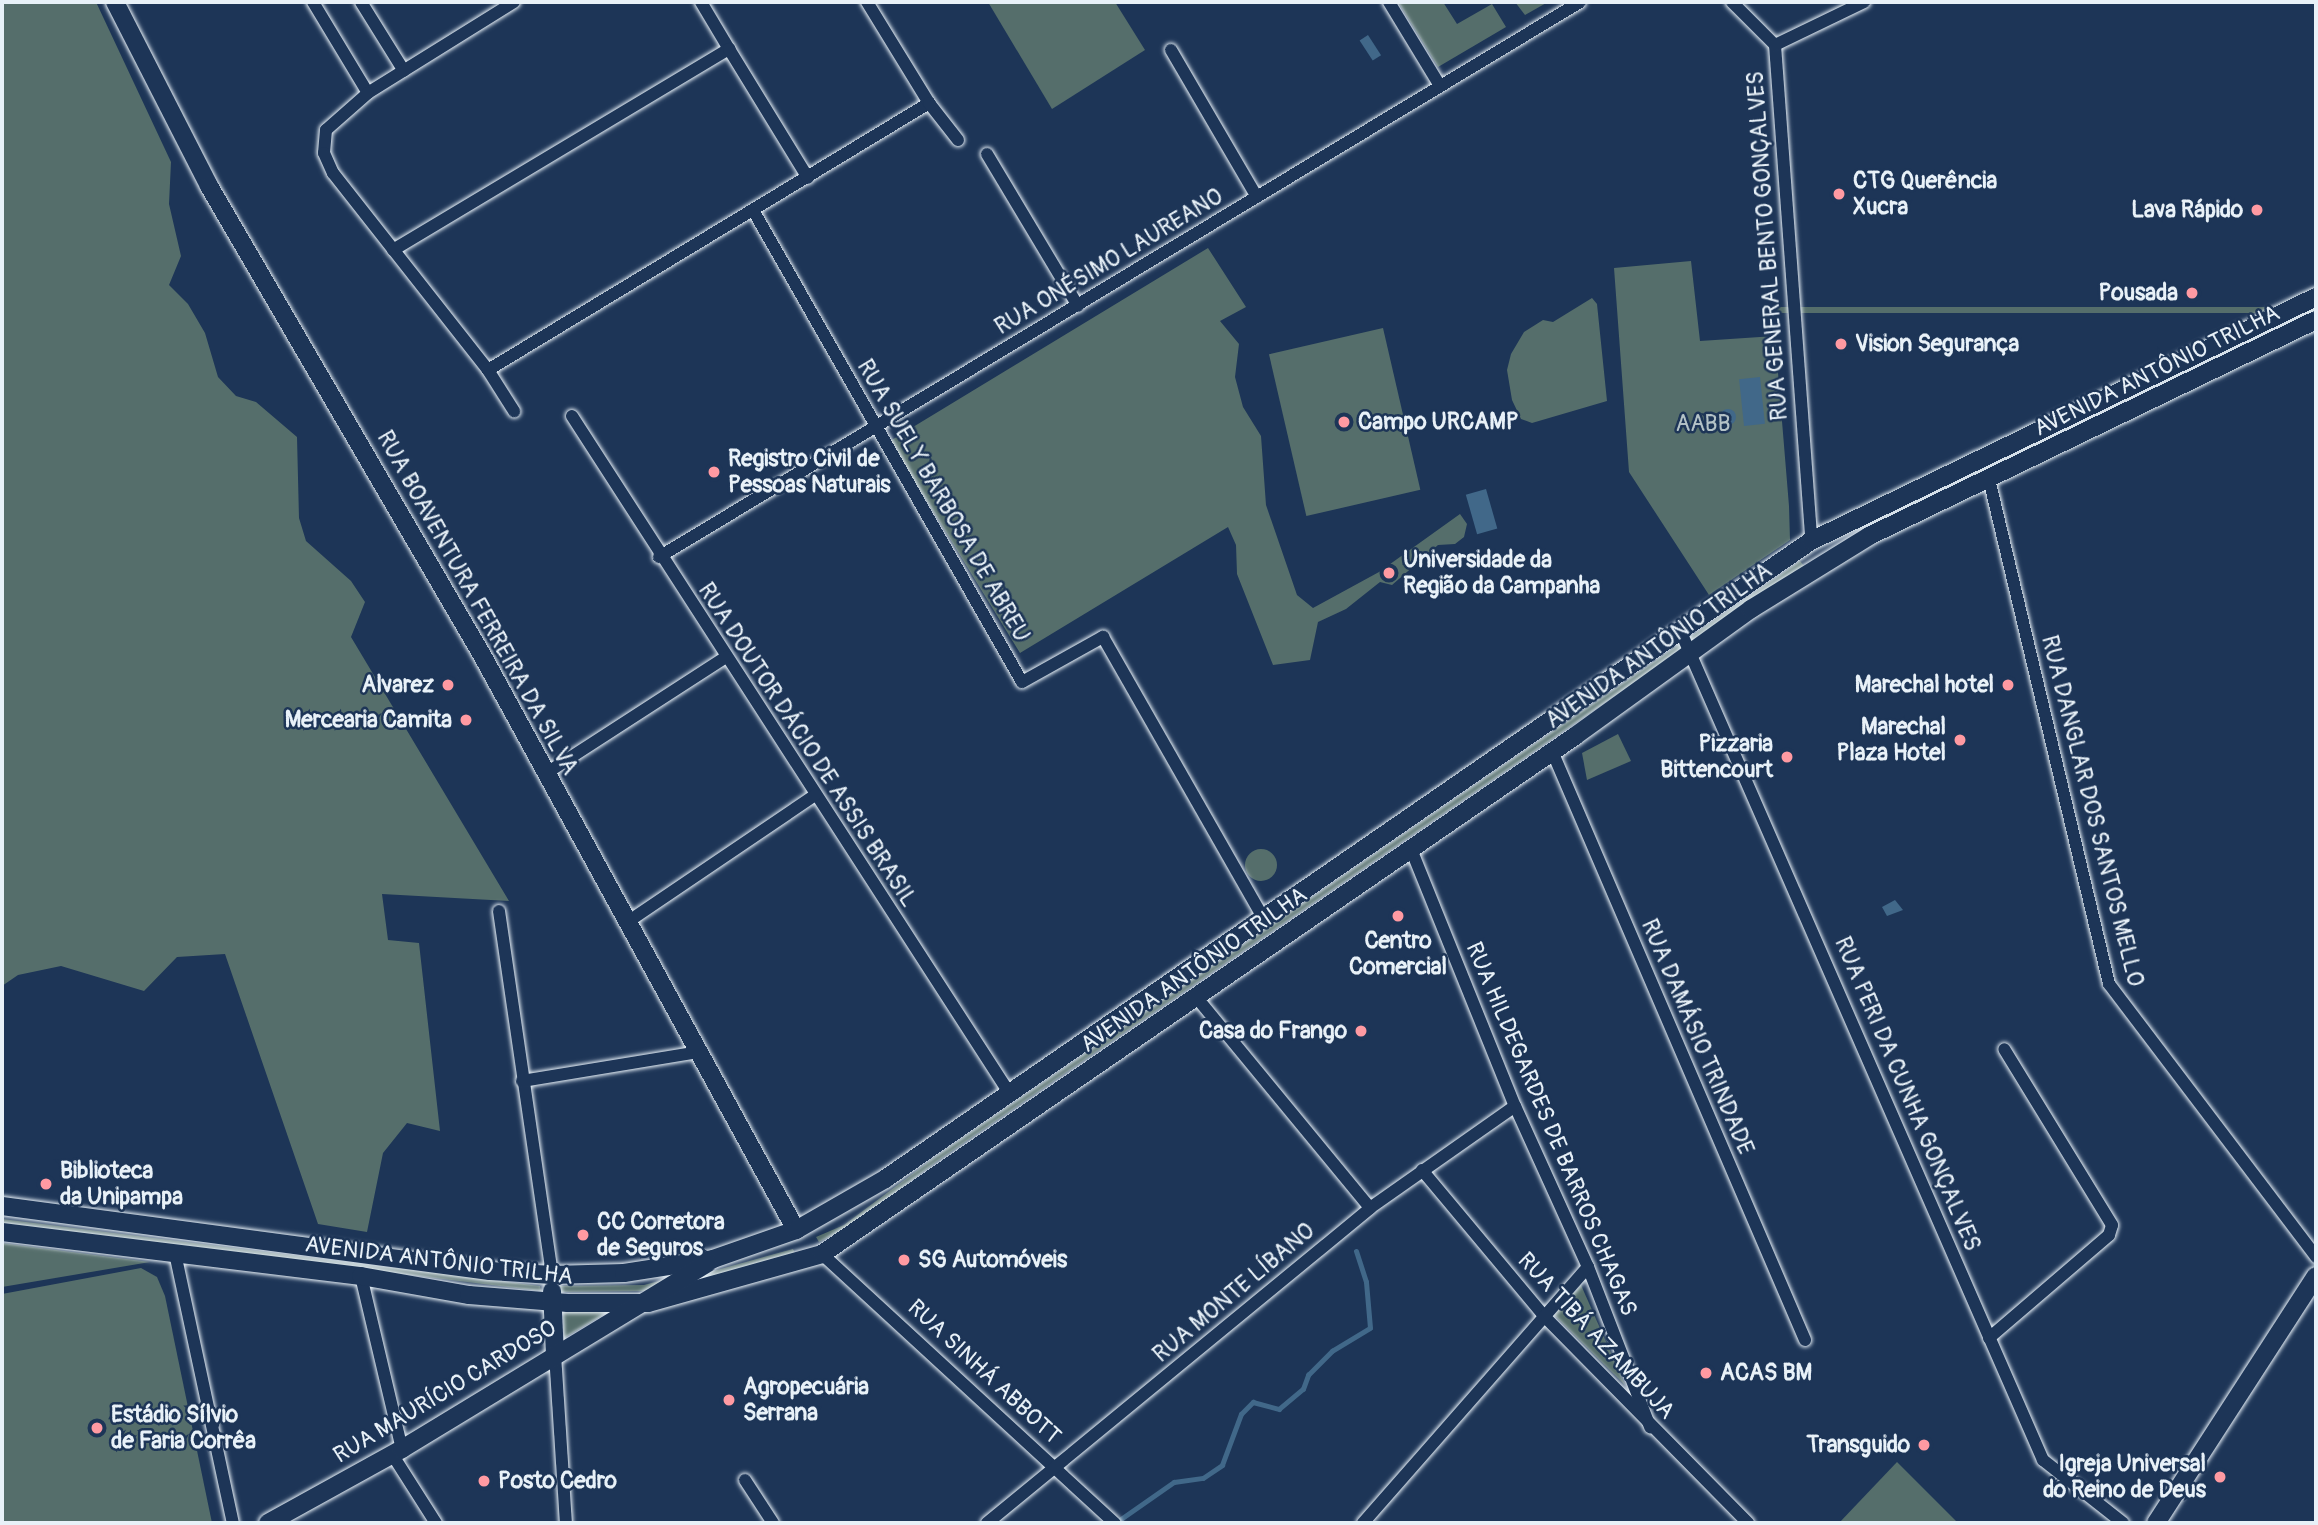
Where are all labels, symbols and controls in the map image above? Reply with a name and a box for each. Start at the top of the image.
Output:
street label: RUA GENERAL BENTO GONÇALVES [1742,70,1794,422]
place label: CTG Querência Xucra [1853,167,1997,221]
street label: RUA ONÉSIMO LAUREANO [990,183,1228,341]
marker: CTG Querência Xucra [1831,186,1847,202]
place label: Lava Rápido [2131,196,2243,224]
marker: Lava Rápido [2249,202,2265,218]
place label: Pousada [2098,279,2178,307]
marker: Pousada [2184,285,2200,301]
street label: AVENIDA ANTÔNIO TRILHA [2030,299,2284,443]
place label: Vision Segurança [1855,330,2019,358]
marker: Vision Segurança [1833,336,1849,352]
street label: RUA SUELY BARBOSA DE ABREU [851,355,1035,647]
place label: Campo URCAMP [1358,408,1518,436]
park label: AABB [1675,410,1731,438]
marker: Campo URCAMP [1336,414,1352,430]
street label: RUA BOAVENTURA FERREIRA DA SILVA [371,426,583,780]
place label: Registro Civil de Pessoas Naturais [728,445,891,499]
marker: Registro Civil de Pessoas Naturais [706,464,722,480]
place label: Universidade da Região da Campanha [1403,546,1600,600]
street label: AVENIDA ANTÔNIO TRILHA [1541,557,1777,735]
marker: Universidade da Região da Campanha [1381,565,1397,581]
street label: RUA DOUTOR DÁCIO DE ASSIS BRASIL [692,578,922,912]
street label: RUA DANGLAR DOS SANTOS MELLO [2035,633,2149,989]
place label: Alvarez [361,671,434,699]
place label: Marechal hotel [1855,671,1994,699]
marker: Alvarez [440,677,456,693]
marker: Marechal hotel [2000,677,2016,693]
place label: Mercearia Camita [285,706,452,734]
marker: Mercearia Camita [458,712,474,728]
place label: Marechal Plaza Hotel [1836,713,1946,767]
place label: Pizzaria Bittencourt [1660,730,1773,784]
marker: Marechal Plaza Hotel [1952,732,1968,748]
marker: Pizzaria Bittencourt [1779,749,1795,765]
street label: AVENIDA ANTÔNIO TRILHA [1076,881,1312,1059]
marker: Centro Comercial [1390,908,1406,924]
street label: RUA DAMÁSIO TRINDADE [1635,915,1759,1159]
place label: Centro Comercial [1349,927,1447,981]
street label: RUA PERI DA CUNHA GONÇALVES [1828,933,1986,1255]
street label: RUA HILDEGARDES DE BARROS CHAGAS [1459,938,1643,1320]
place label: Casa do Frango [1199,1017,1347,1045]
marker: Casa do Frango [1353,1023,1369,1039]
place label: Biblioteca da Unipampa [60,1157,183,1211]
marker: Biblioteca da Unipampa [38,1176,54,1192]
place label: CC Corretora de Seguros [597,1208,725,1262]
street label: RUA MONTE LÍBANO [1148,1217,1320,1369]
marker: CC Corretora de Seguros [575,1227,591,1243]
street label: AVENIDA ANTÔNIO TRILHA [303,1231,575,1291]
place label: SG Automóveis [918,1246,1067,1274]
street label: RUA TIBÁ AZAMBUJA [1512,1247,1680,1425]
marker: SG Automóveis [896,1252,912,1268]
street label: RUA SINHÁ ABBOTT [902,1294,1066,1450]
street label: RUA MAURÍCIO CARDOSO [329,1315,561,1469]
place label: ACAS BM [1720,1359,1812,1387]
marker: ACAS BM [1698,1365,1714,1381]
place label: Agropecuária Serrana [743,1373,869,1427]
marker: Agropecuária Serrana [721,1392,737,1408]
place label: Estádio Sílvio de Faria Corrêa [111,1401,256,1455]
marker: Estádio Sílvio de Faria Corrêa [89,1420,105,1436]
place label: Transguido [1806,1431,1910,1459]
marker: Transguido [1916,1437,1932,1453]
place label: Igreja Universal do Reino de Deus [2043,1450,2206,1504]
place label: Posto Cedro [498,1467,617,1495]
marker: Igreja Universal do Reino de Deus [2212,1469,2228,1485]
marker: Posto Cedro [476,1473,492,1489]

